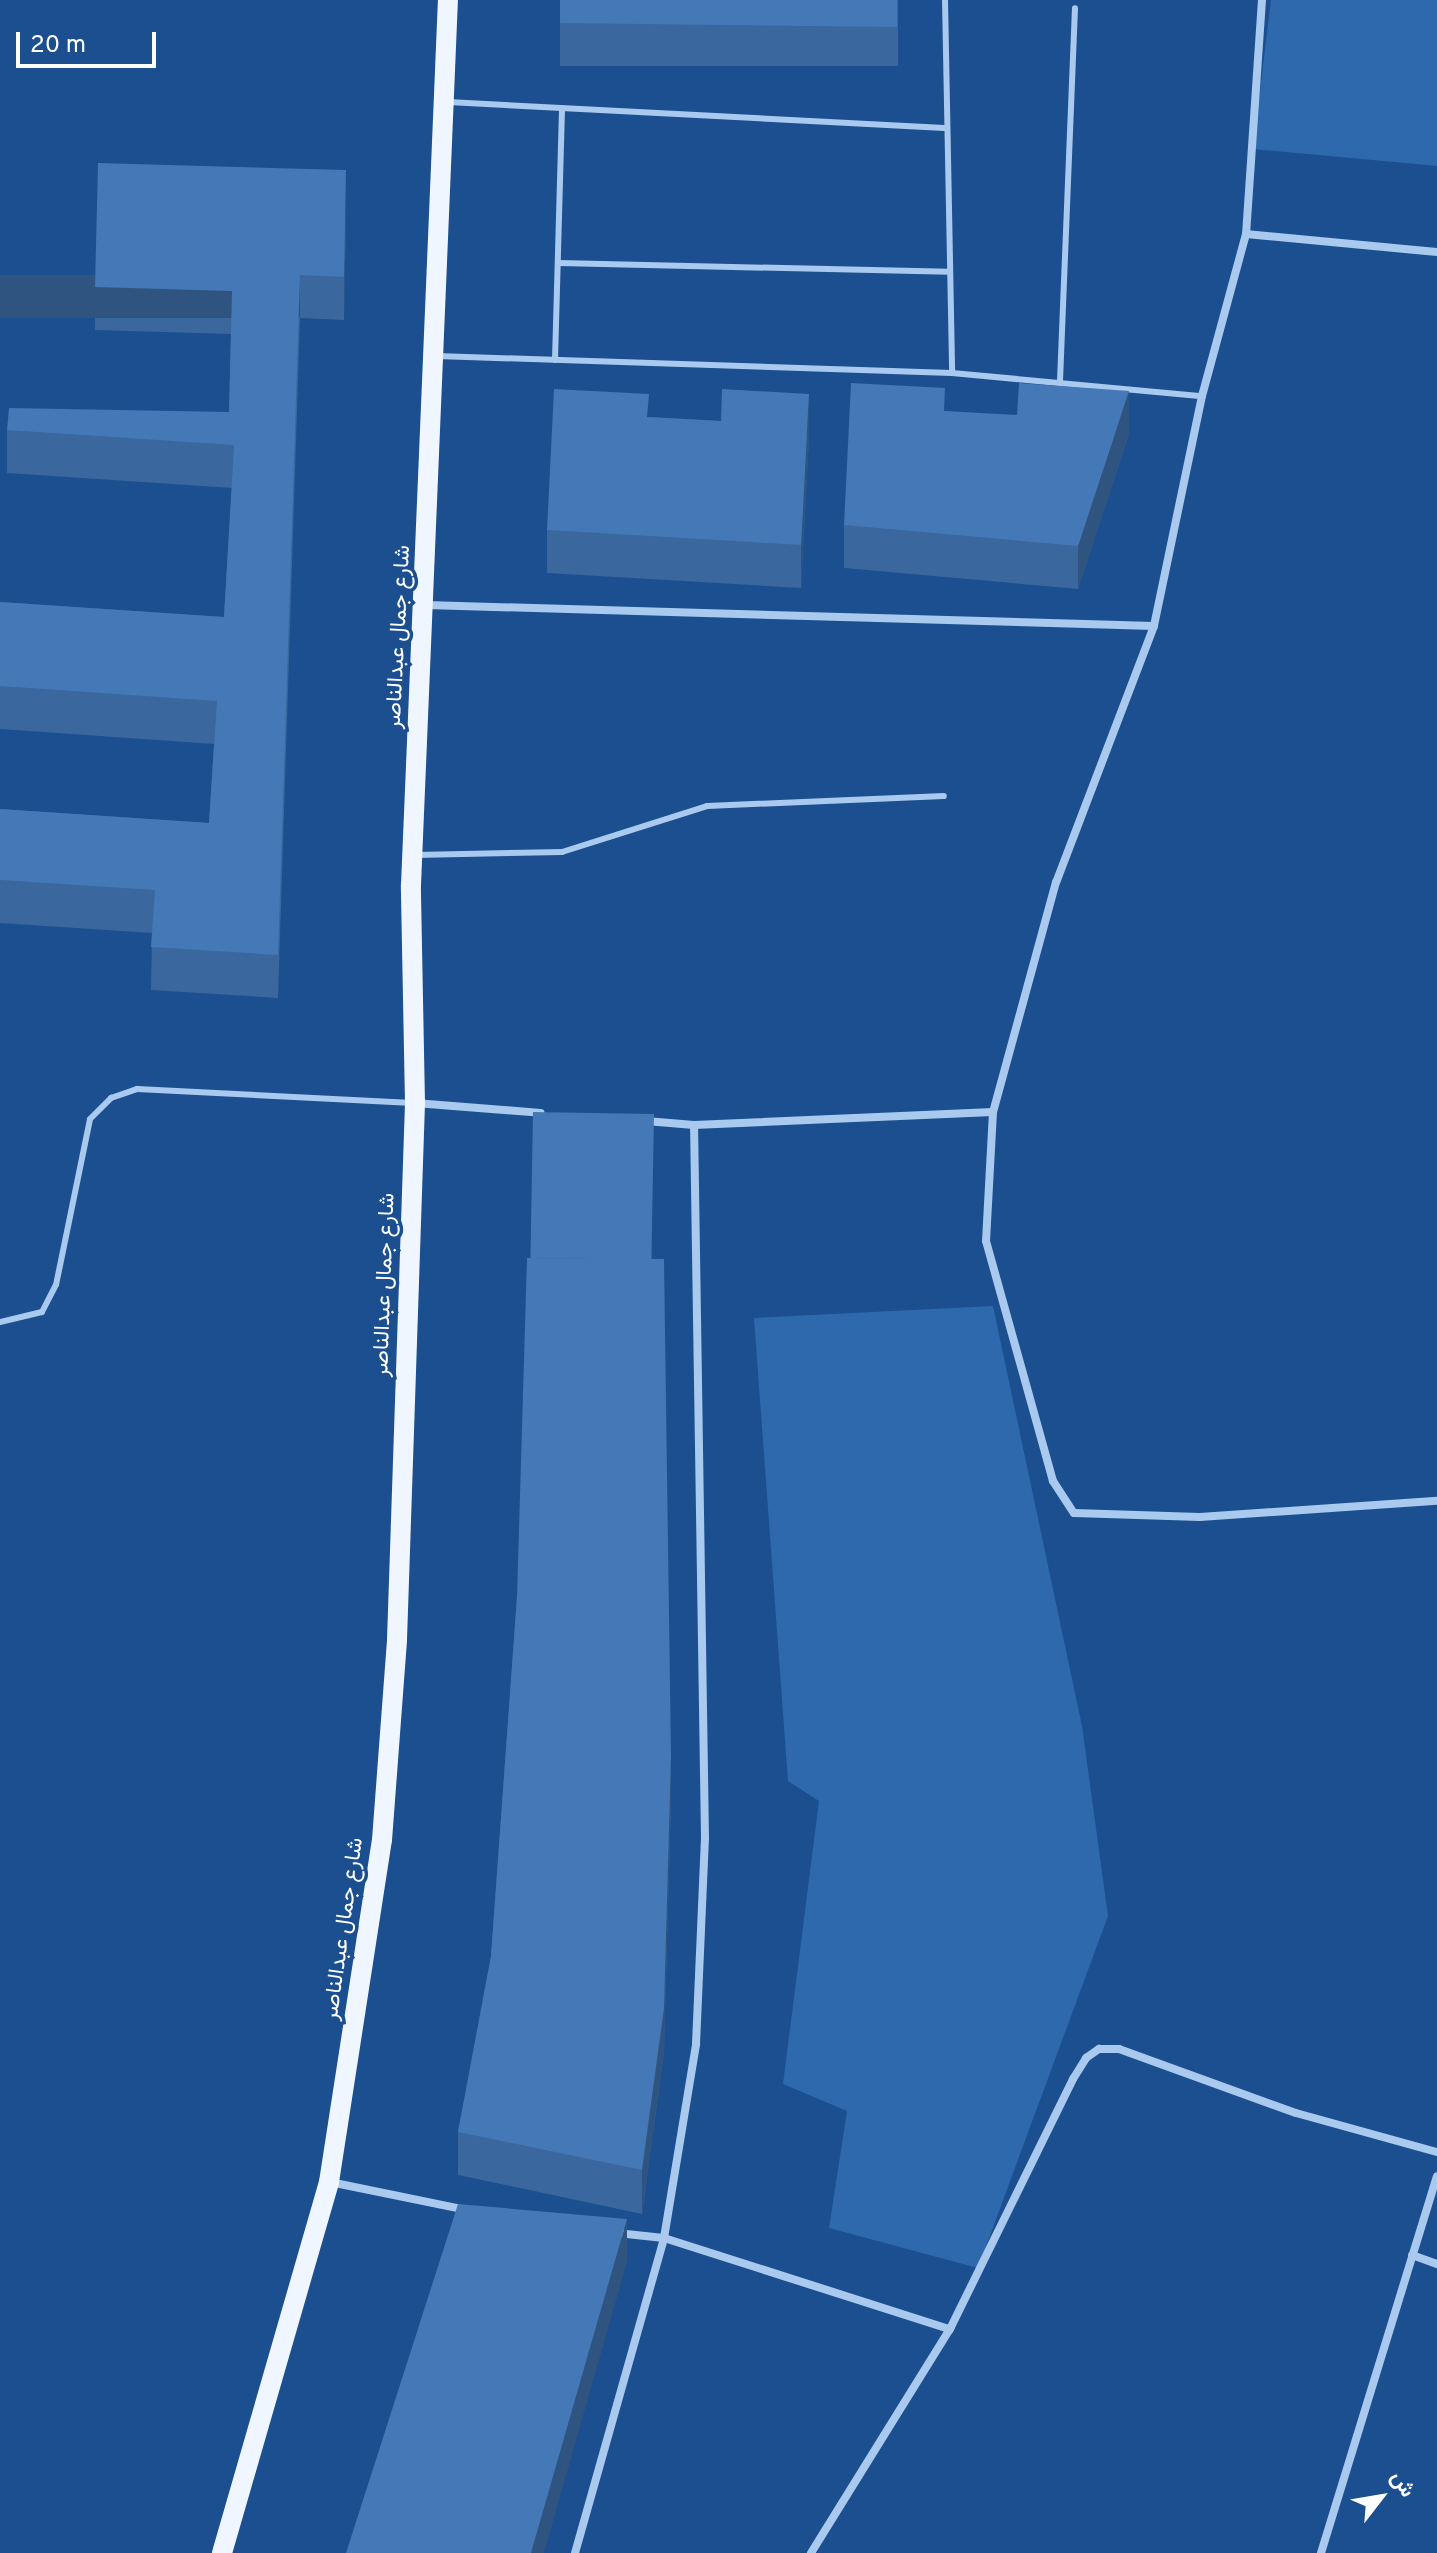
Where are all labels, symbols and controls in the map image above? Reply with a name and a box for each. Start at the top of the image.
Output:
scale bar [20,16,160,66]
text: 20 m [30,31,86,61]
street label: شارع جمال عبدالناصر [381,544,417,730]
street label: شارع جمال عبدالناصر [369,1193,401,1377]
street label: شارع جمال عبدالناصر [318,1836,370,2022]
north arrow [1341,2457,1421,2537]
text: ش [1384,2466,1420,2503]

